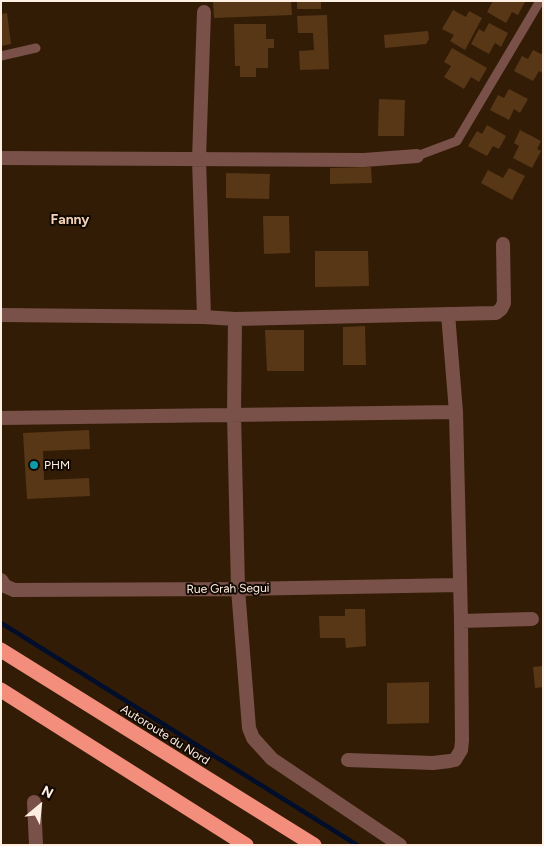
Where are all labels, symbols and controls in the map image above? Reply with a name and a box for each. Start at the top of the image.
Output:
district label: Fanny [51,212,89,228]
place label: PHM [44,458,70,472]
marker: PHM [28,459,40,471]
street label: Rue Grah Segui [186,581,270,597]
street label: Autoroute du Nord [118,702,212,768]
north arrow [15,781,65,831]
text: N [38,782,56,802]

